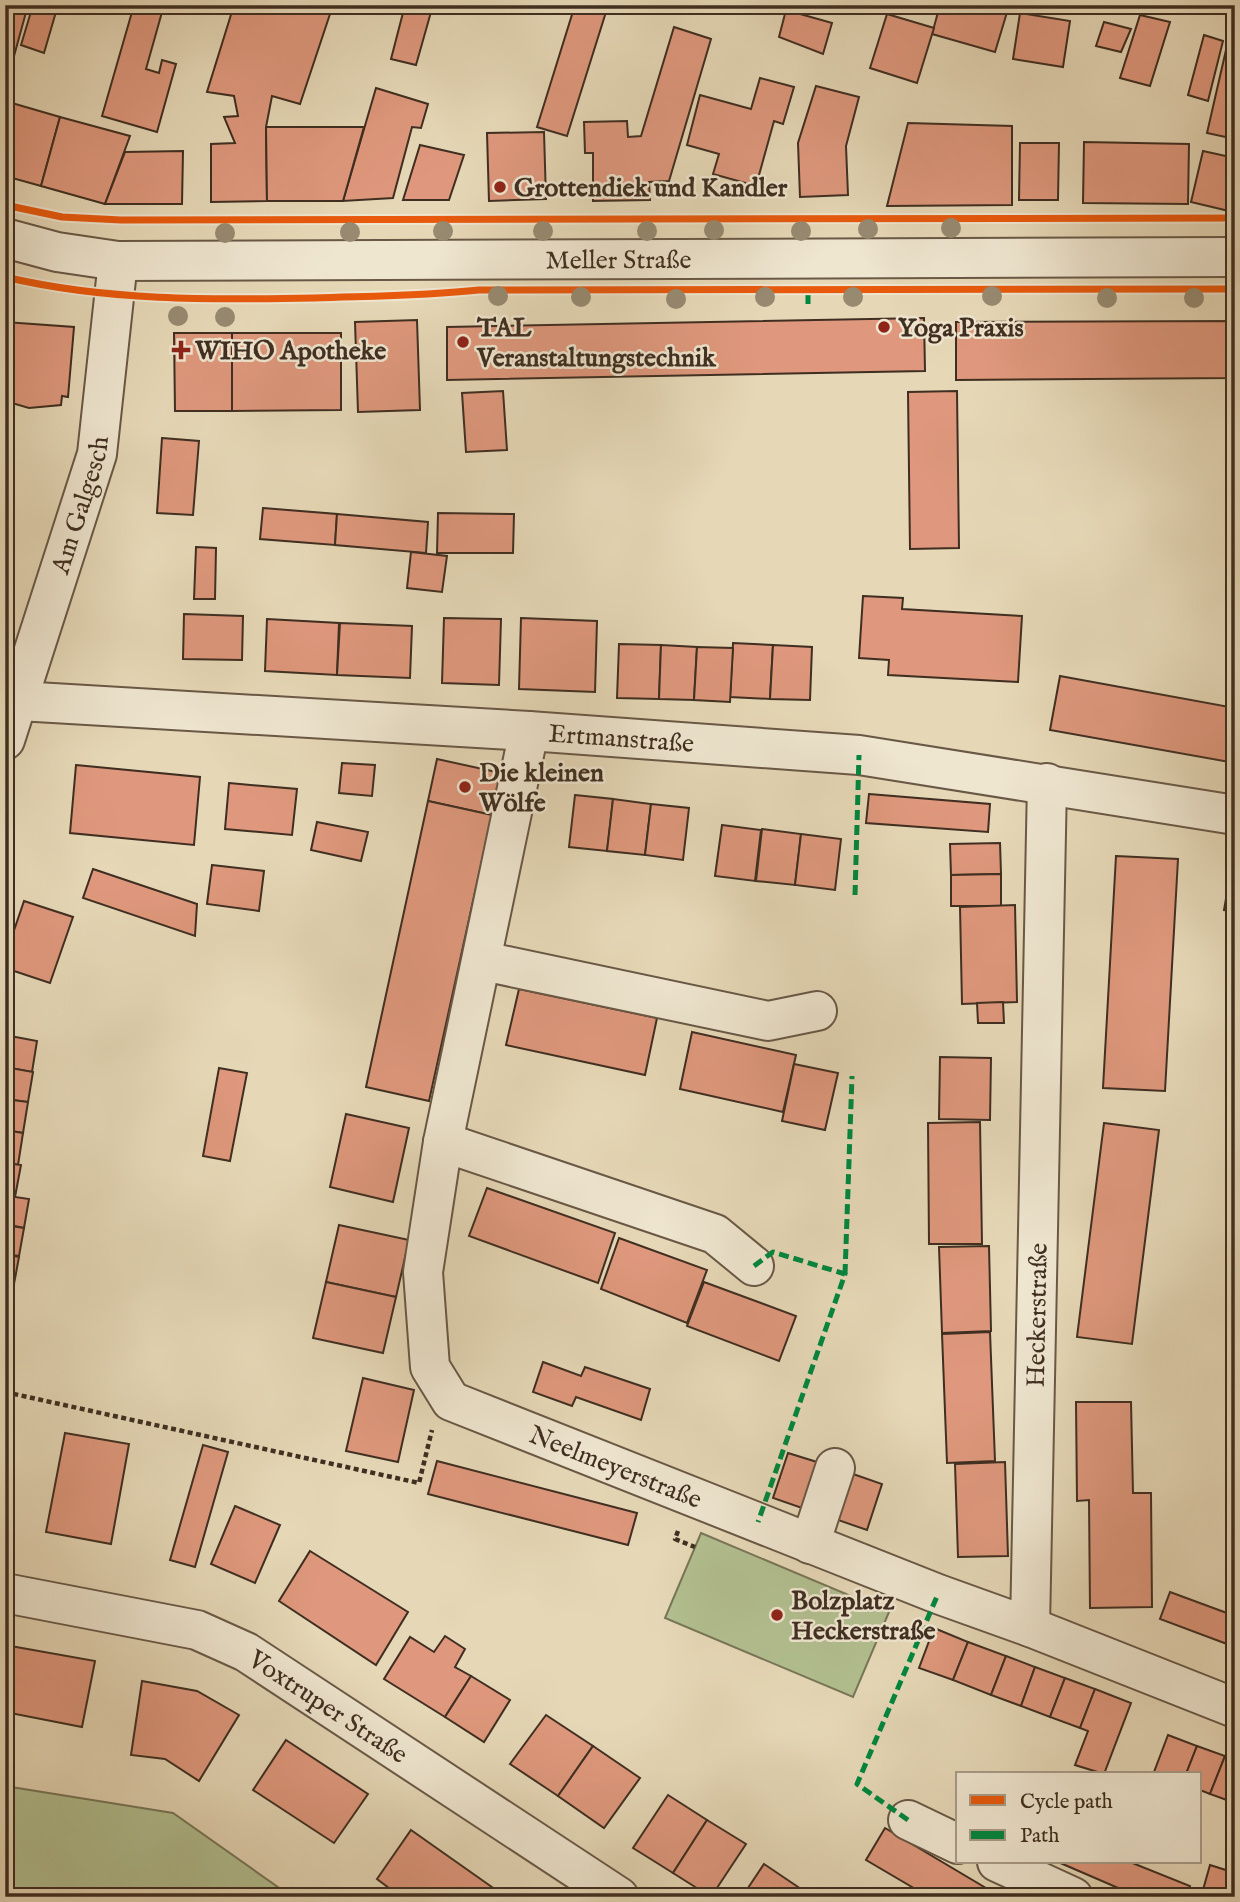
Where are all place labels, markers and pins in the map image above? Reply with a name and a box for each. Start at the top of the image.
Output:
place label: Grottendiek und Kandler [514,172,788,205]
marker: Grottendiek und Kandler [492,179,508,195]
place label: TAL Veranstaltungstechnik [476,312,717,375]
place label: Yoga Praxis [898,312,1024,345]
marker: Yoga Praxis [876,319,892,335]
marker: TAL Veranstaltungstechnik [455,334,471,350]
place label: WIHO Apotheke [194,335,386,368]
marker: WIHO Apotheke [173,342,189,358]
place label: Die kleinen Wölfe [478,757,604,820]
marker: Die kleinen Wölfe [457,779,473,795]
place label: Bolzplatz Heckerstraße [791,1585,936,1648]
marker: Bolzplatz Heckerstraße [769,1607,785,1623]

